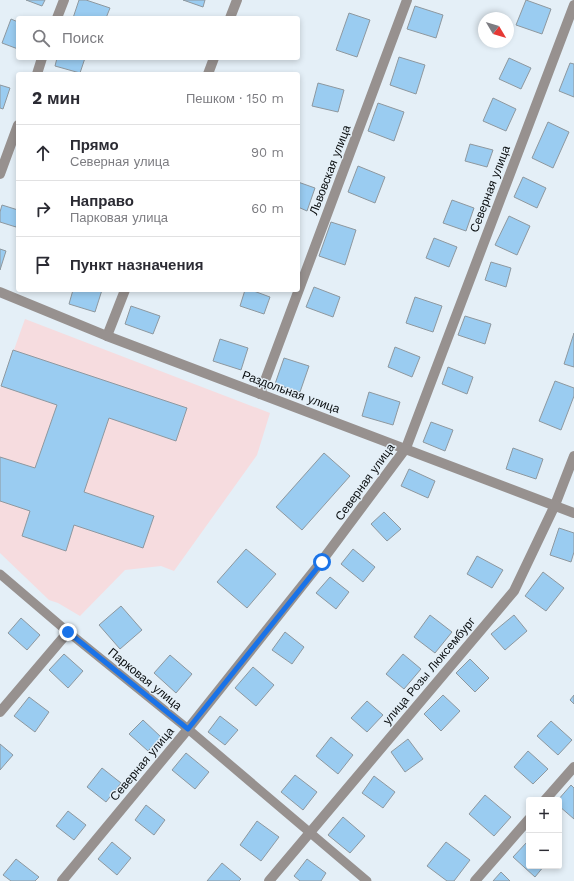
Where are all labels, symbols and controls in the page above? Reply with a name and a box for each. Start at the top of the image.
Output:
north arrow [478,12,514,48]
search box [16,16,300,60]
icon: search [30,27,52,49]
text: Поиск [62,29,104,47]
text: 2 мин [32,88,80,108]
text: Пешком · 150 m [186,91,284,106]
street label: Львовская улица [306,123,354,217]
text: Прямо [70,136,119,154]
icon: ahead [32,142,54,164]
street label: Северная улица [467,143,513,234]
text: 90 m [251,145,284,160]
text: Северная улица [70,154,169,169]
text: Направо [70,192,134,210]
icon: right [32,198,54,220]
text: 60 m [251,201,284,216]
text: Парковая улица [70,210,168,225]
icon: arrive [32,254,54,276]
text: Пункт назначения [70,256,203,274]
street label: Раздольная улица [240,368,342,416]
street label: Северная улица [332,440,398,523]
route start [313,553,331,571]
street label: улица Розы Люксембург [380,614,478,728]
route end [59,623,77,641]
street label: Парковая улица [105,645,185,713]
street label: Северная улица [107,724,177,804]
map controls [526,797,562,869]
button: + [526,797,562,833]
button: − [526,833,562,869]

